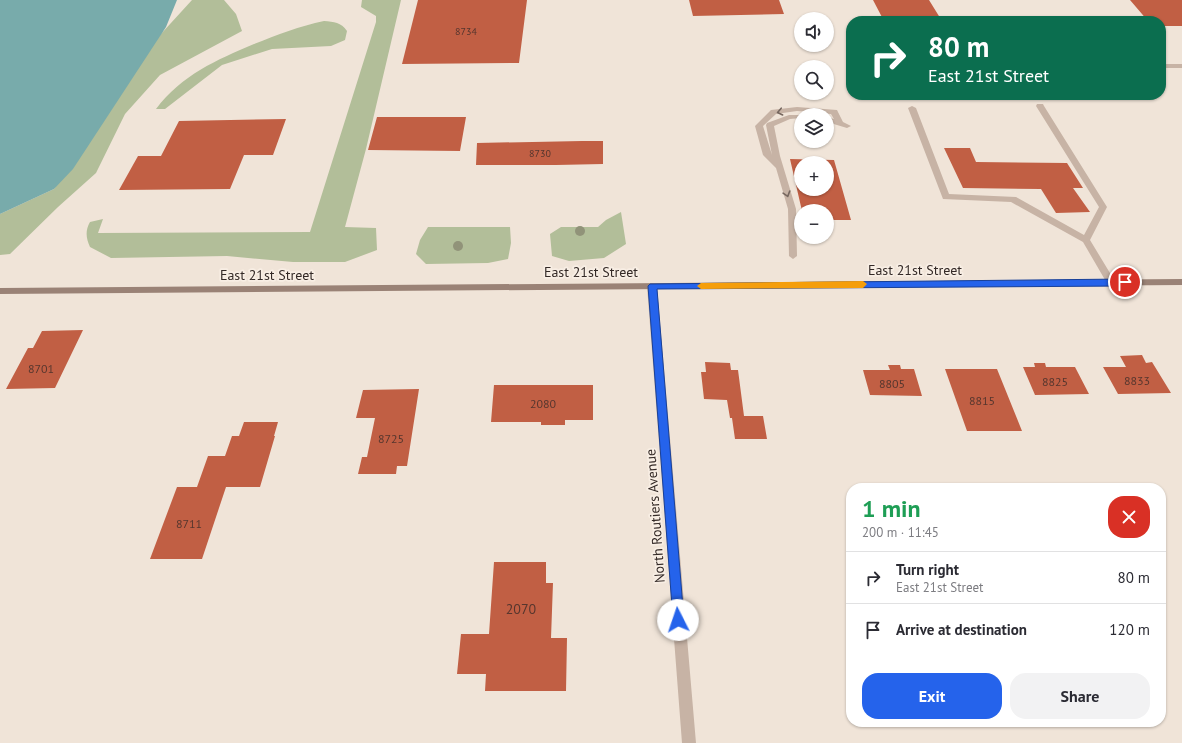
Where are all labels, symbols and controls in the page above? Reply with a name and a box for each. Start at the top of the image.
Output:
map controls [794,12,834,244]
button: sound [794,12,834,52]
house number: 8734 [455,25,477,38]
text: 80 m [928,28,989,65]
icon: right [862,32,914,84]
button: search [794,60,834,100]
text: East 21st Street [928,64,1049,87]
one-way arrow [776,107,783,115]
button: layers [794,108,834,148]
house number: 8730 [529,147,551,160]
button: + [794,156,834,196]
one-way arrow [782,190,791,197]
button: − [794,204,834,244]
street label: East 21st Street [868,261,962,279]
street label: East 21st Street [544,263,638,281]
pin [1108,265,1142,299]
street label: East 21st Street [220,266,314,284]
icon: arrive [1114,271,1136,293]
house number: 8701 [28,361,54,376]
house number: 8833 [1124,373,1150,388]
house number: 8825 [1042,374,1068,389]
house number: 8805 [879,376,905,391]
house number: 8815 [969,393,995,408]
house number: 2080 [530,396,557,411]
house number: 8725 [378,431,404,446]
street label: North Routiers Avenue [641,448,669,584]
text: 1 min [862,493,921,524]
button: close [1108,496,1150,538]
house number: 8711 [176,516,202,531]
text: 200 m · 11:45 [862,524,939,541]
text: Turn right [896,560,959,579]
icon: right [862,567,884,589]
text: 80 m [1117,568,1150,587]
text: East 21st Street [896,579,984,596]
position arrow [657,599,699,641]
house number: 2070 [506,600,537,618]
icon: arrive [862,619,884,641]
text: Arrive at destination [896,620,1027,639]
text: 120 m [1109,620,1150,639]
button: Exit [862,673,1002,719]
button: Share [1010,673,1150,719]

